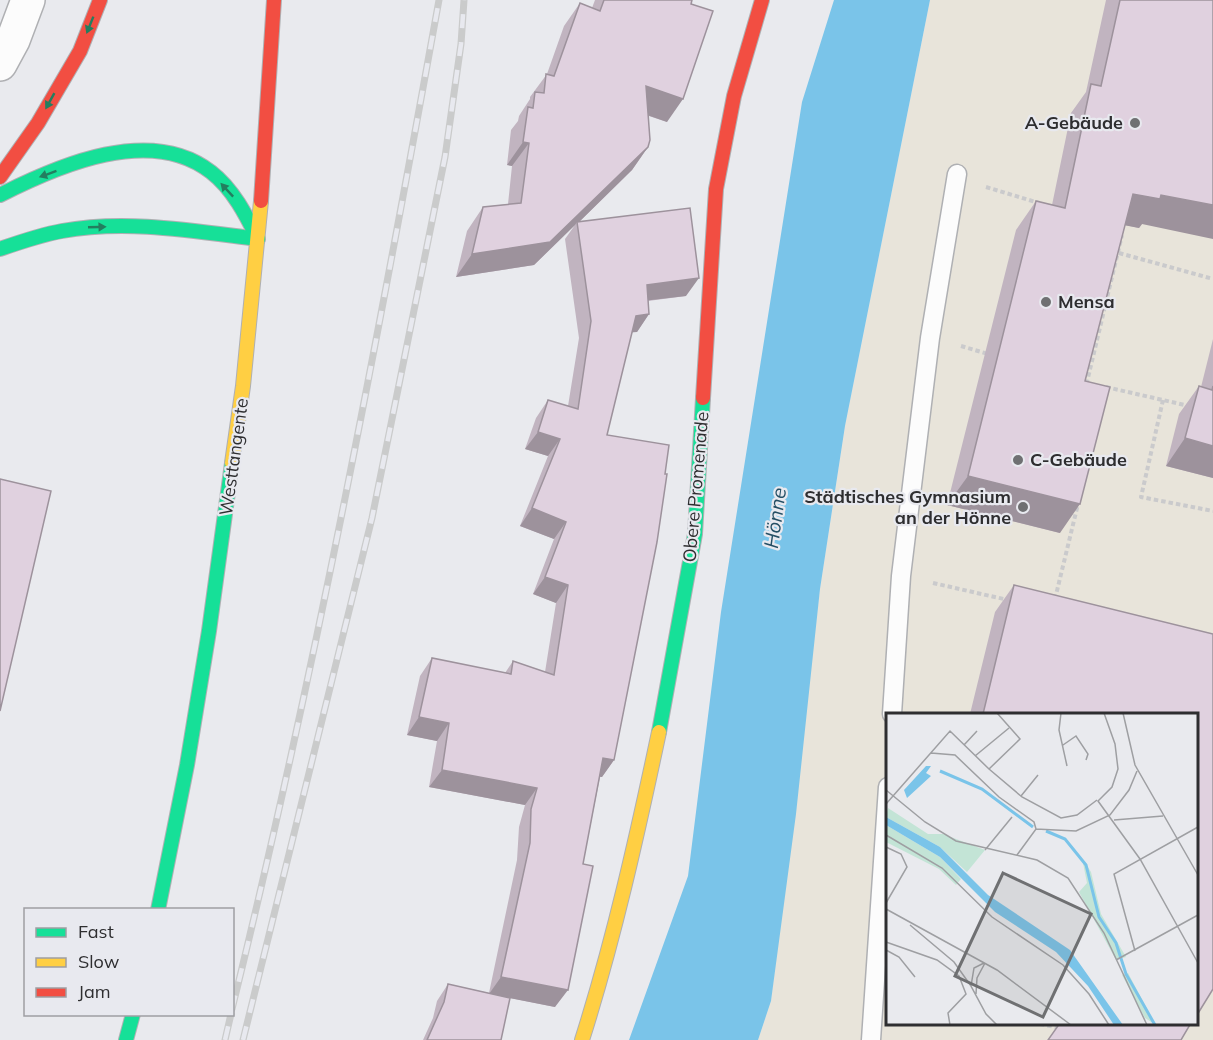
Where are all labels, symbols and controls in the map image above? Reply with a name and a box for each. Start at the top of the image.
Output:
one-way arrow [85,17,95,35]
one-way arrow [45,93,55,110]
place label: A-Gebäude [1025,111,1123,134]
marker: A-Gebäude [1128,116,1142,130]
one-way arrow [39,169,57,179]
one-way arrow [220,182,234,197]
one-way arrow [88,222,107,232]
place label: Mensa [1058,290,1115,313]
marker: Mensa [1039,295,1053,309]
street label: Westtangente [214,397,253,517]
street label: Obere Promenade [677,411,714,563]
place label: C-Gebäude [1030,448,1127,471]
marker: C-Gebäude [1011,453,1025,467]
place label: Städtisches Gymnasium an der Hönne [804,485,1011,529]
water label: Hönne [758,486,791,550]
marker: Städtisches Gymnasium an der Hönne [1016,500,1030,514]
inset map [886,713,1198,1025]
legend [24,908,234,1016]
text: Fast [78,920,114,943]
text: Slow [78,950,120,973]
text: Jam [78,980,111,1003]

